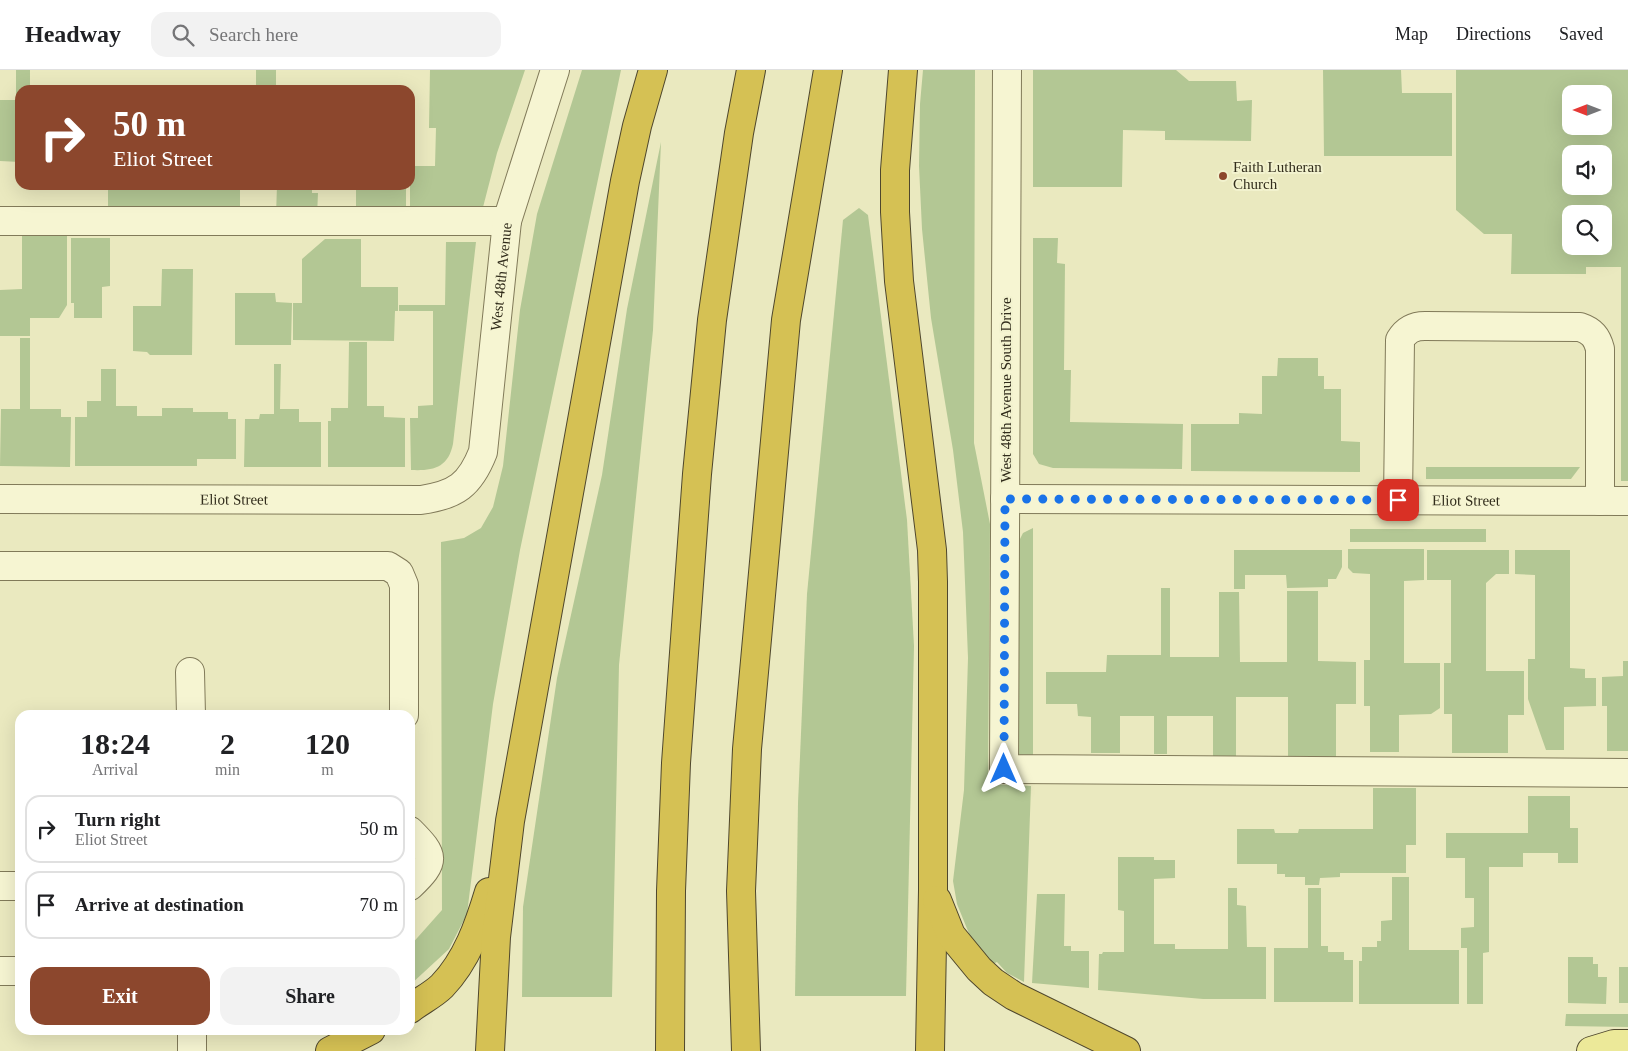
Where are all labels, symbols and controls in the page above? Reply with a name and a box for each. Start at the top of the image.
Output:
search box [151,12,501,57]
text: Headway [25,21,121,47]
icon: search [169,21,197,49]
text: Search here [209,24,298,45]
text: Map [1395,24,1428,44]
text: Directions [1456,24,1531,44]
text: Saved [1559,24,1603,44]
north arrow [1562,85,1612,135]
map controls [1562,85,1612,255]
icon: right [30,105,95,170]
text: 50 m [113,105,186,144]
button: sound [1562,145,1612,195]
text: Eliot Street [113,146,213,171]
place label: Faith Lutheran Church [1233,159,1322,192]
marker: Faith Lutheran Church [1217,170,1229,182]
button: search [1562,205,1612,255]
street label: West 48th Avenue [488,222,515,332]
street label: West 48th Avenue South Drive [998,297,1014,483]
pin [1377,479,1419,521]
icon: arrive [1384,486,1412,514]
street label: Eliot Street [200,491,269,508]
street label: Eliot Street [1432,492,1501,509]
text: 18:24 [80,727,150,760]
text: 2 [220,727,235,760]
text: 120 [305,727,350,760]
position arrow [977,742,1029,794]
text: Arrival [92,761,138,778]
text: min [215,761,240,778]
text: m [321,761,334,778]
text: Turn right [75,809,160,830]
icon: right [32,815,60,843]
text: 50 m [359,818,398,839]
text: Eliot Street [75,831,147,848]
icon: arrive [32,891,60,919]
text: Arrive at destination [75,894,244,915]
text: 70 m [359,894,398,915]
button: Exit [30,967,210,1025]
button: Share [220,967,400,1025]

